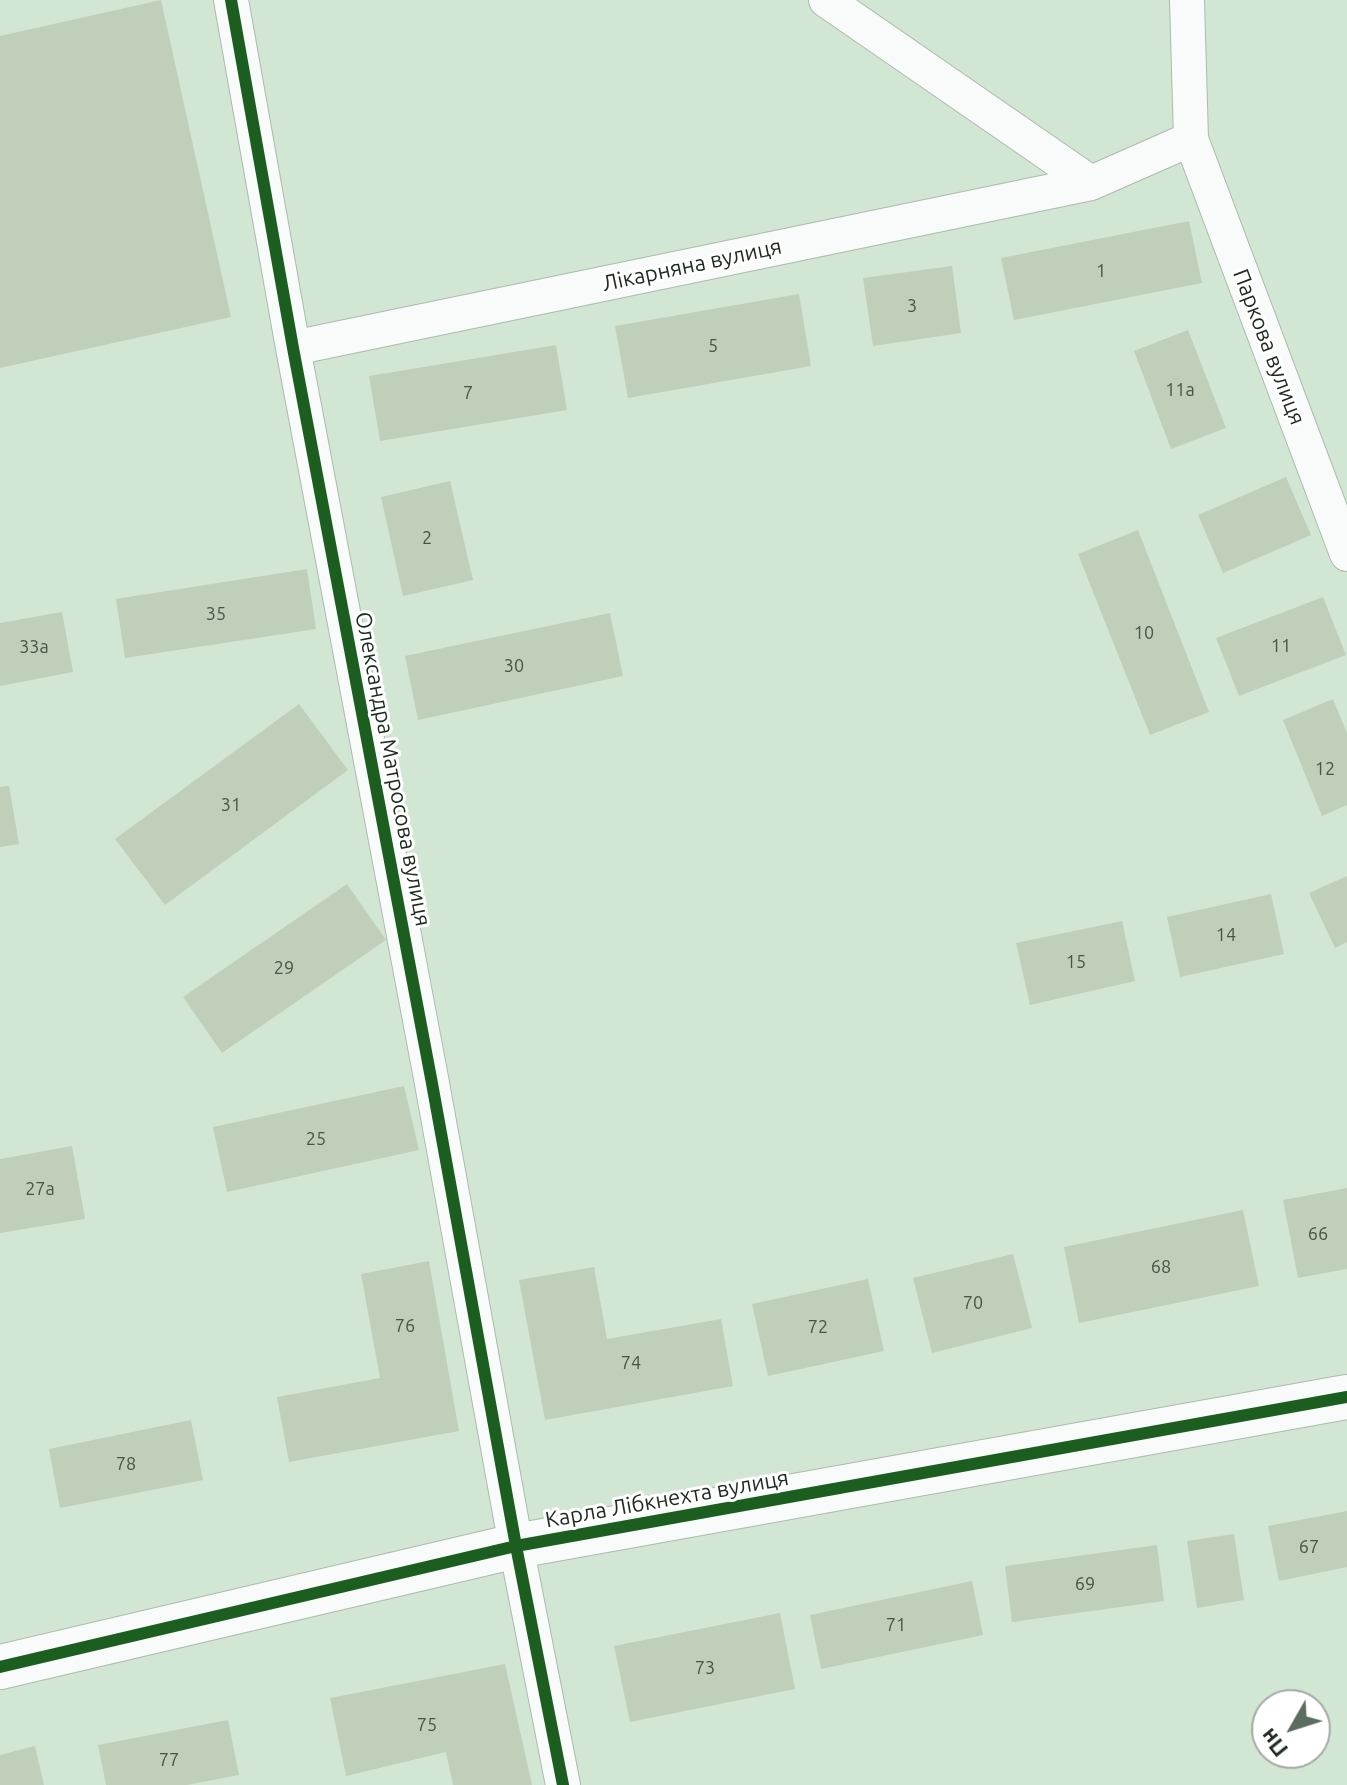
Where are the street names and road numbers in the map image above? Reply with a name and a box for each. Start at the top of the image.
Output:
street label: Лікарняна вулиця [600,233,784,297]
street label: Паркова вулиця [1227,265,1311,429]
street label: Олександра Матросова вулиця [350,610,436,928]
street label: Карла Лібкнехта вулиця [543,1465,791,1533]

